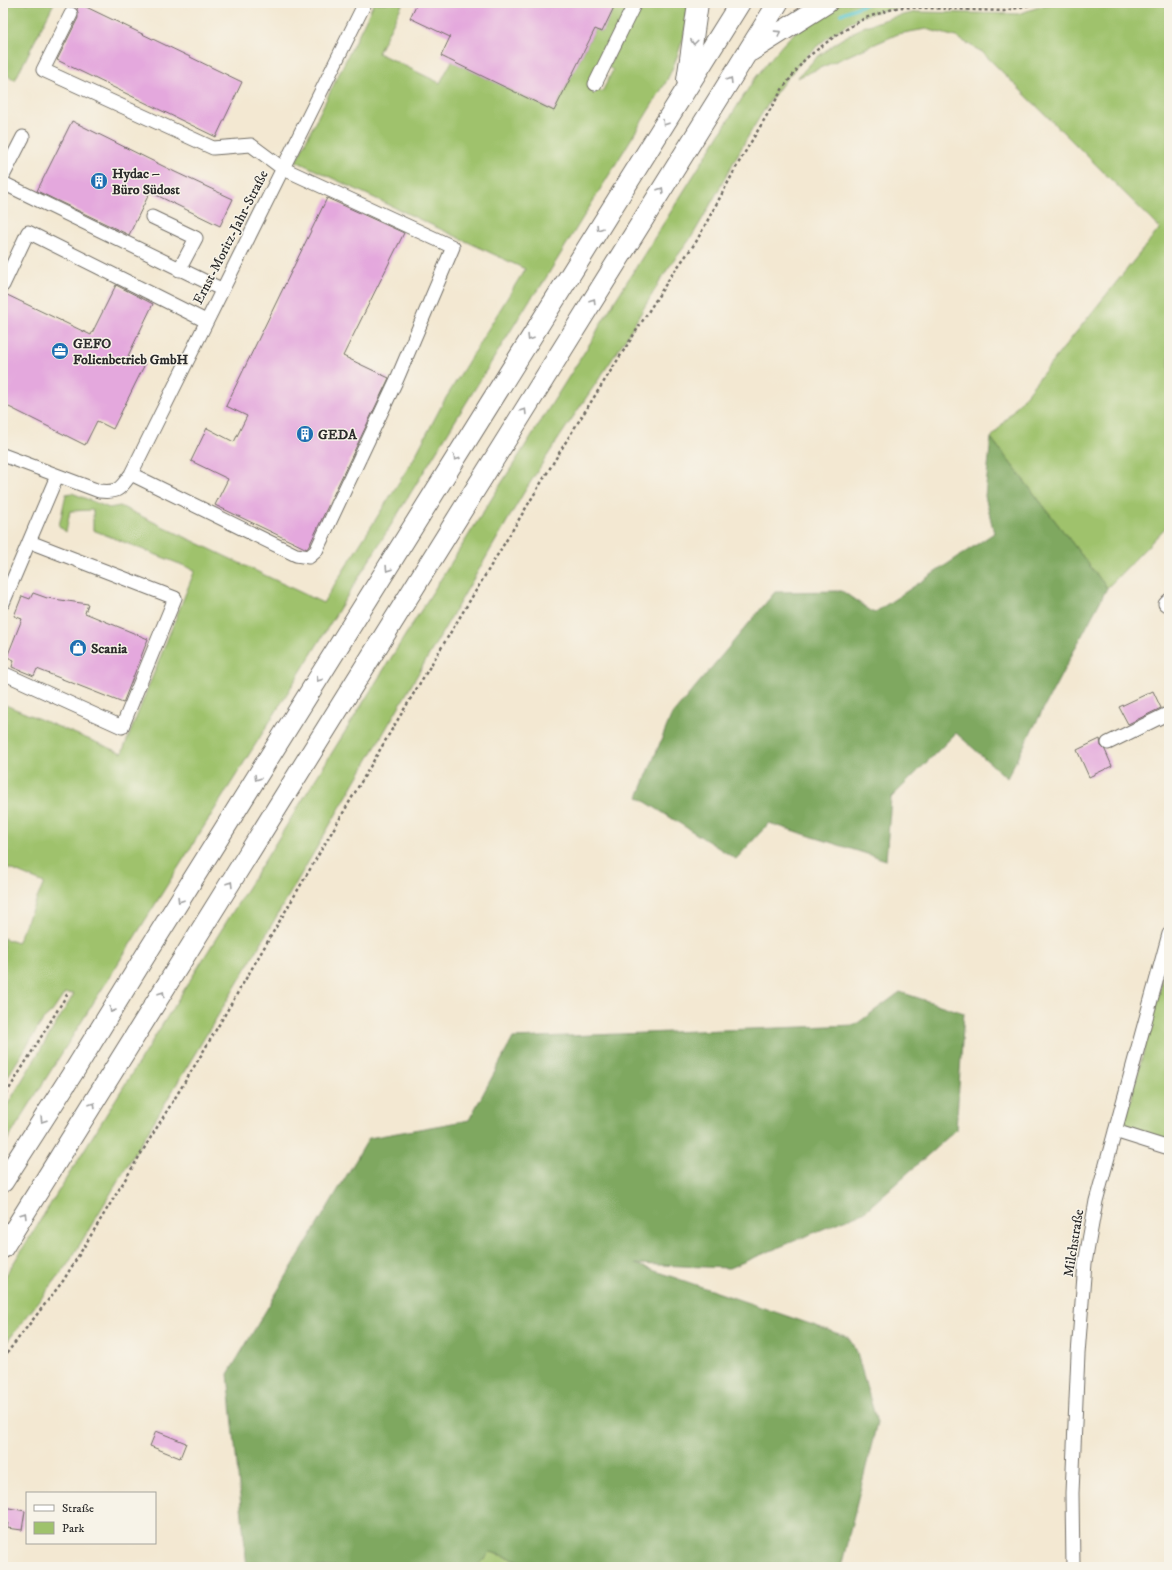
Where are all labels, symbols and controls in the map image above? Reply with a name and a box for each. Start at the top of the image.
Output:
one-way arrow [774,31,781,38]
one-way arrow [690,39,699,45]
one-way arrow [725,77,733,84]
one-way arrow [662,119,670,126]
place label: Hydac – Büro Südost [112,165,180,199]
street label: Ernst-Moritz-Jahr-Straße [189,167,273,308]
building icon: Hydac – Büro Südost [89,171,109,191]
one-way arrow [657,187,664,194]
one-way arrow [596,224,604,231]
one-way arrow [588,298,595,305]
one-way arrow [528,334,535,341]
place label: GEFO Folienbetrieb GmbH [73,335,188,369]
office icon: GEFO Folienbetrieb GmbH [50,341,70,361]
one-way arrow [520,408,527,415]
building icon: GEDA [295,424,315,444]
place label: GEDA [318,426,358,444]
one-way arrow [454,454,461,461]
one-way arrow [385,565,392,572]
shop icon: Scania [68,638,88,658]
place label: Scania [91,640,128,658]
one-way arrow [316,675,324,682]
one-way arrow [254,774,261,781]
one-way arrow [225,881,233,888]
one-way arrow [178,895,185,902]
one-way arrow [157,991,164,998]
one-way arrow [109,1006,116,1013]
one-way arrow [88,1102,95,1109]
one-way arrow [40,1116,48,1123]
street label: Milchstraße [1060,1208,1088,1278]
one-way arrow [19,1212,27,1219]
legend [26,1492,156,1544]
text: Straße [62,1501,94,1516]
text: Park [62,1521,84,1536]

